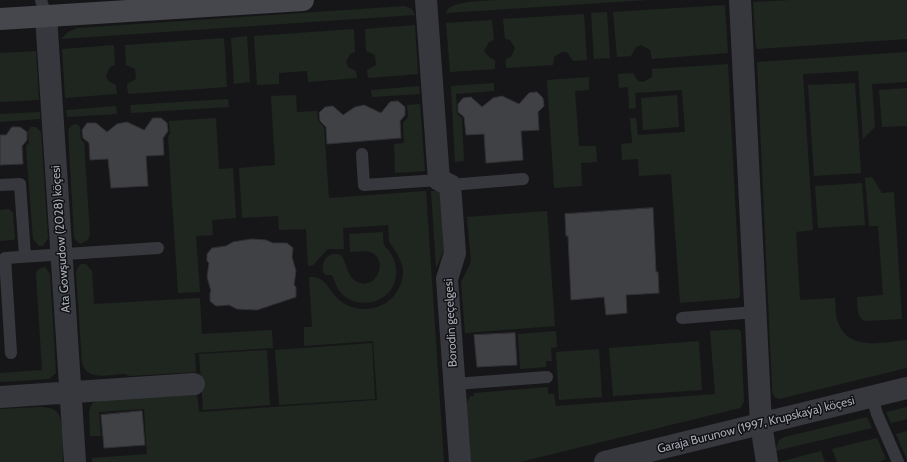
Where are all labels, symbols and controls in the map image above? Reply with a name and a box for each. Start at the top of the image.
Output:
street label: Ata Gowşudow (2028) köçesi [49,165,73,313]
street label: Borodin geçelgesi [441,278,461,368]
street label: Garaja Burunow (1997, Krupskaýa) köçesi [656,393,856,457]

